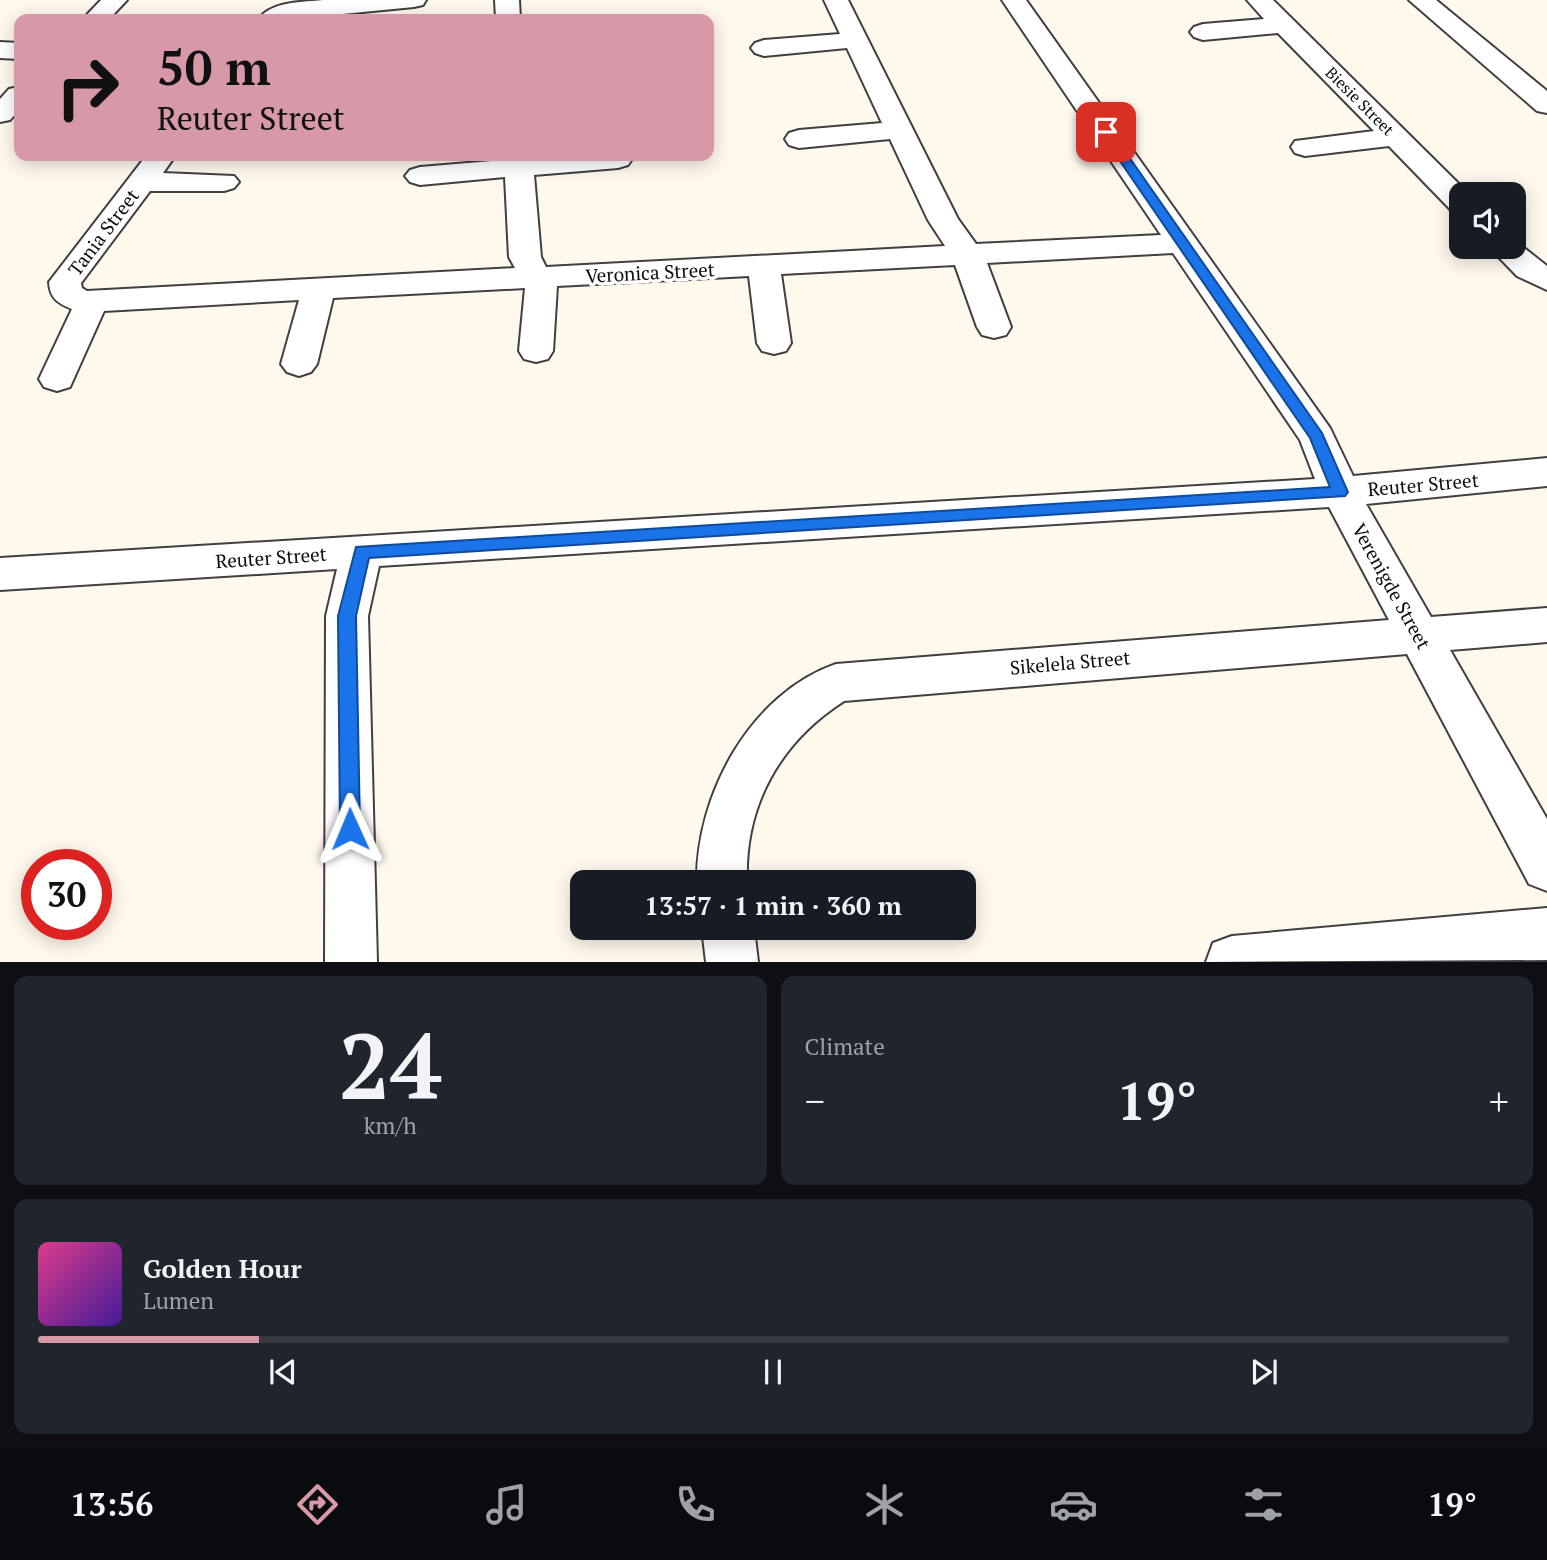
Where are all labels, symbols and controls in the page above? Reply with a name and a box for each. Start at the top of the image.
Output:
text: 50 m [157,34,271,99]
icon: right [42,42,133,133]
street label: Biesie Street [1321,62,1399,140]
text: Reuter Street [157,97,345,139]
pin [1076,102,1136,162]
icon: arrive [1087,113,1125,151]
map controls [1449,182,1526,259]
button: sound [1449,182,1526,259]
street label: Tania Street [62,183,144,281]
street label: Veronica Street [585,256,715,288]
street label: Reuter Street [1366,467,1480,501]
street label: Verenigde Street [1347,519,1437,653]
street label: Reuter Street [215,541,327,573]
street label: Sikelela Street [1009,644,1131,680]
position arrow [313,792,387,866]
speed limit sign: 30 [21,849,112,940]
text: 13:57 · 1 min · 360 m [644,888,902,922]
text: 24 [339,1004,442,1125]
text: Climate [805,1031,885,1062]
text: 19° [1117,1066,1197,1135]
text: − [805,1076,825,1126]
text: + [1489,1076,1509,1126]
text: km/h [364,1110,417,1141]
text: Golden Hour [143,1251,302,1285]
text: Lumen [143,1285,214,1316]
icon: previous [264,1353,302,1391]
icon: pause [754,1353,792,1391]
icon: next [1245,1353,1283,1391]
icon: directions [293,1480,342,1529]
icon: music [482,1480,531,1529]
icon: phone [671,1480,720,1529]
icon: climate [860,1480,909,1529]
icon: car [1049,1480,1098,1529]
icon: filters [1239,1480,1288,1529]
text: 13:56 [70,1483,153,1525]
text: 19° [1428,1483,1477,1525]

